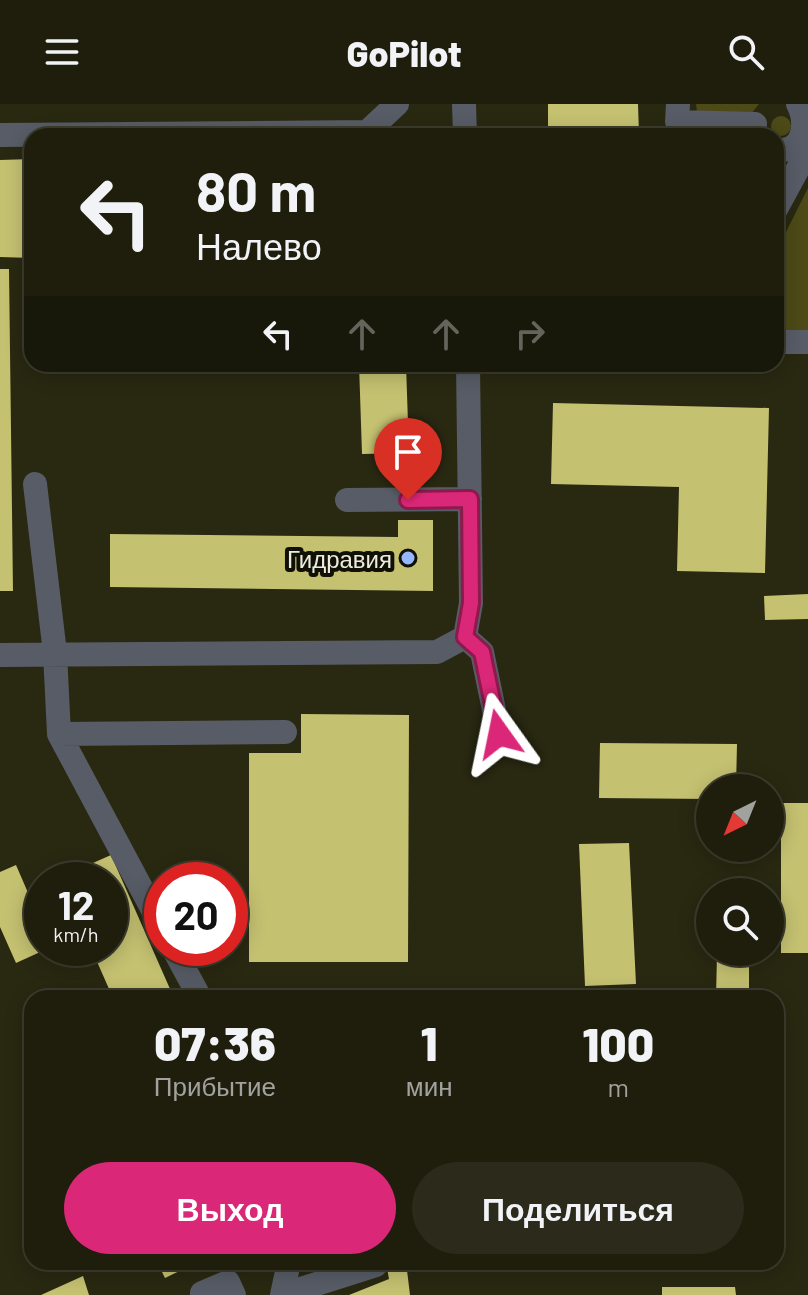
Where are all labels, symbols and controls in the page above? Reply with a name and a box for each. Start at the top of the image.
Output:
icon: menu [40,30,84,74]
icon: search [724,30,768,74]
text: GoPilot [346,31,462,74]
text: 80 m [196,156,316,223]
icon: left [64,160,168,264]
text: Налево [196,224,322,267]
icon: left [256,312,300,356]
icon: ahead [340,312,384,356]
icon: ahead [424,312,468,356]
icon: right [508,312,552,356]
pin [374,418,442,500]
icon: arrive [386,430,430,474]
place label: Гидравия [287,544,392,573]
marker: Гидравия [399,549,417,567]
position arrow [457,692,541,776]
north arrow [696,774,784,862]
map controls [696,774,784,966]
speed limit sign: 20 [144,862,248,966]
button: search [696,878,784,966]
text: 12 [58,880,94,928]
text: km/h [53,922,99,946]
text: 07:36 [154,1013,276,1071]
text: 1 [421,1013,438,1071]
text: 100 [582,1014,654,1072]
text: Прибытие [154,1070,276,1101]
text: мин [406,1070,453,1101]
text: m [607,1071,629,1102]
button: Выход [64,1162,396,1254]
button: Поделиться [412,1162,744,1254]

